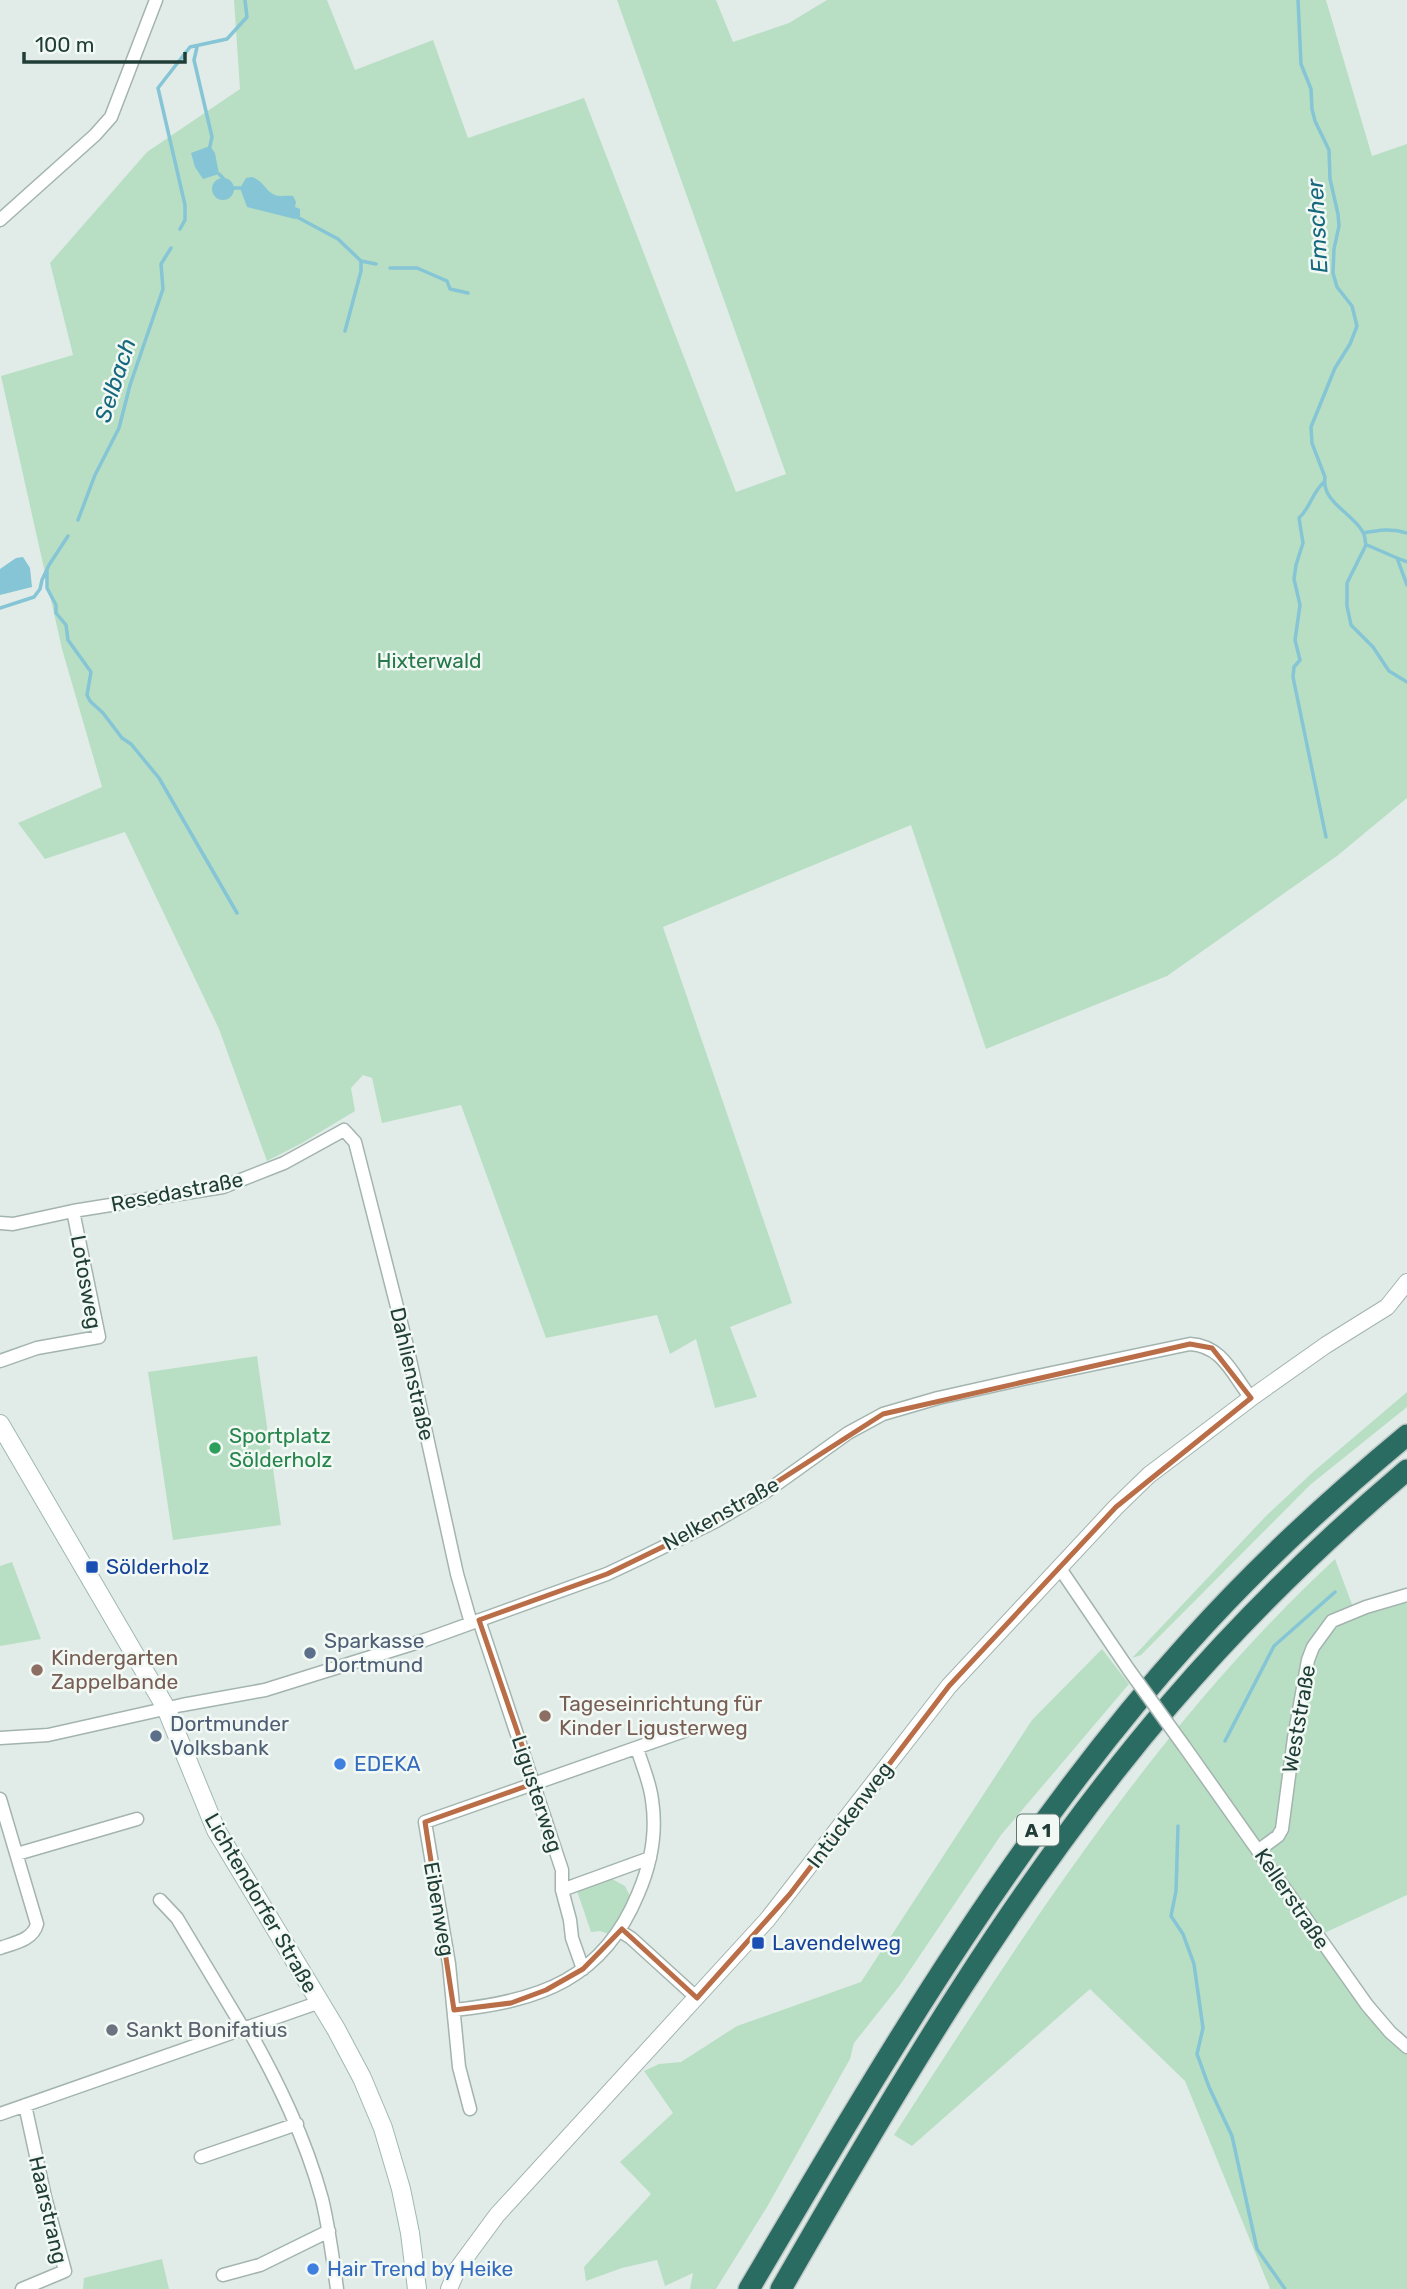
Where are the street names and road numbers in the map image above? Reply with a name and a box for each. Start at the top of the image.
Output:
street label: Resedastraße [109,1166,245,1217]
street label: Lotosweg [66,1233,107,1331]
street label: Dahlienstraße [385,1305,440,1443]
street label: Nelkenstraße [658,1471,783,1556]
street label: Weststraße [1277,1663,1320,1775]
street label: Ligusterweg [507,1732,568,1856]
street label: Intückenweg [802,1757,898,1873]
street label: Lichtendorfer Straße [200,1808,323,1997]
road number: A 1 [1017,1814,1059,1846]
street label: Kellerstraße [1250,1844,1335,1954]
street label: Eibenweg [419,1860,460,1958]
street label: Haarstrang [24,2154,73,2266]

